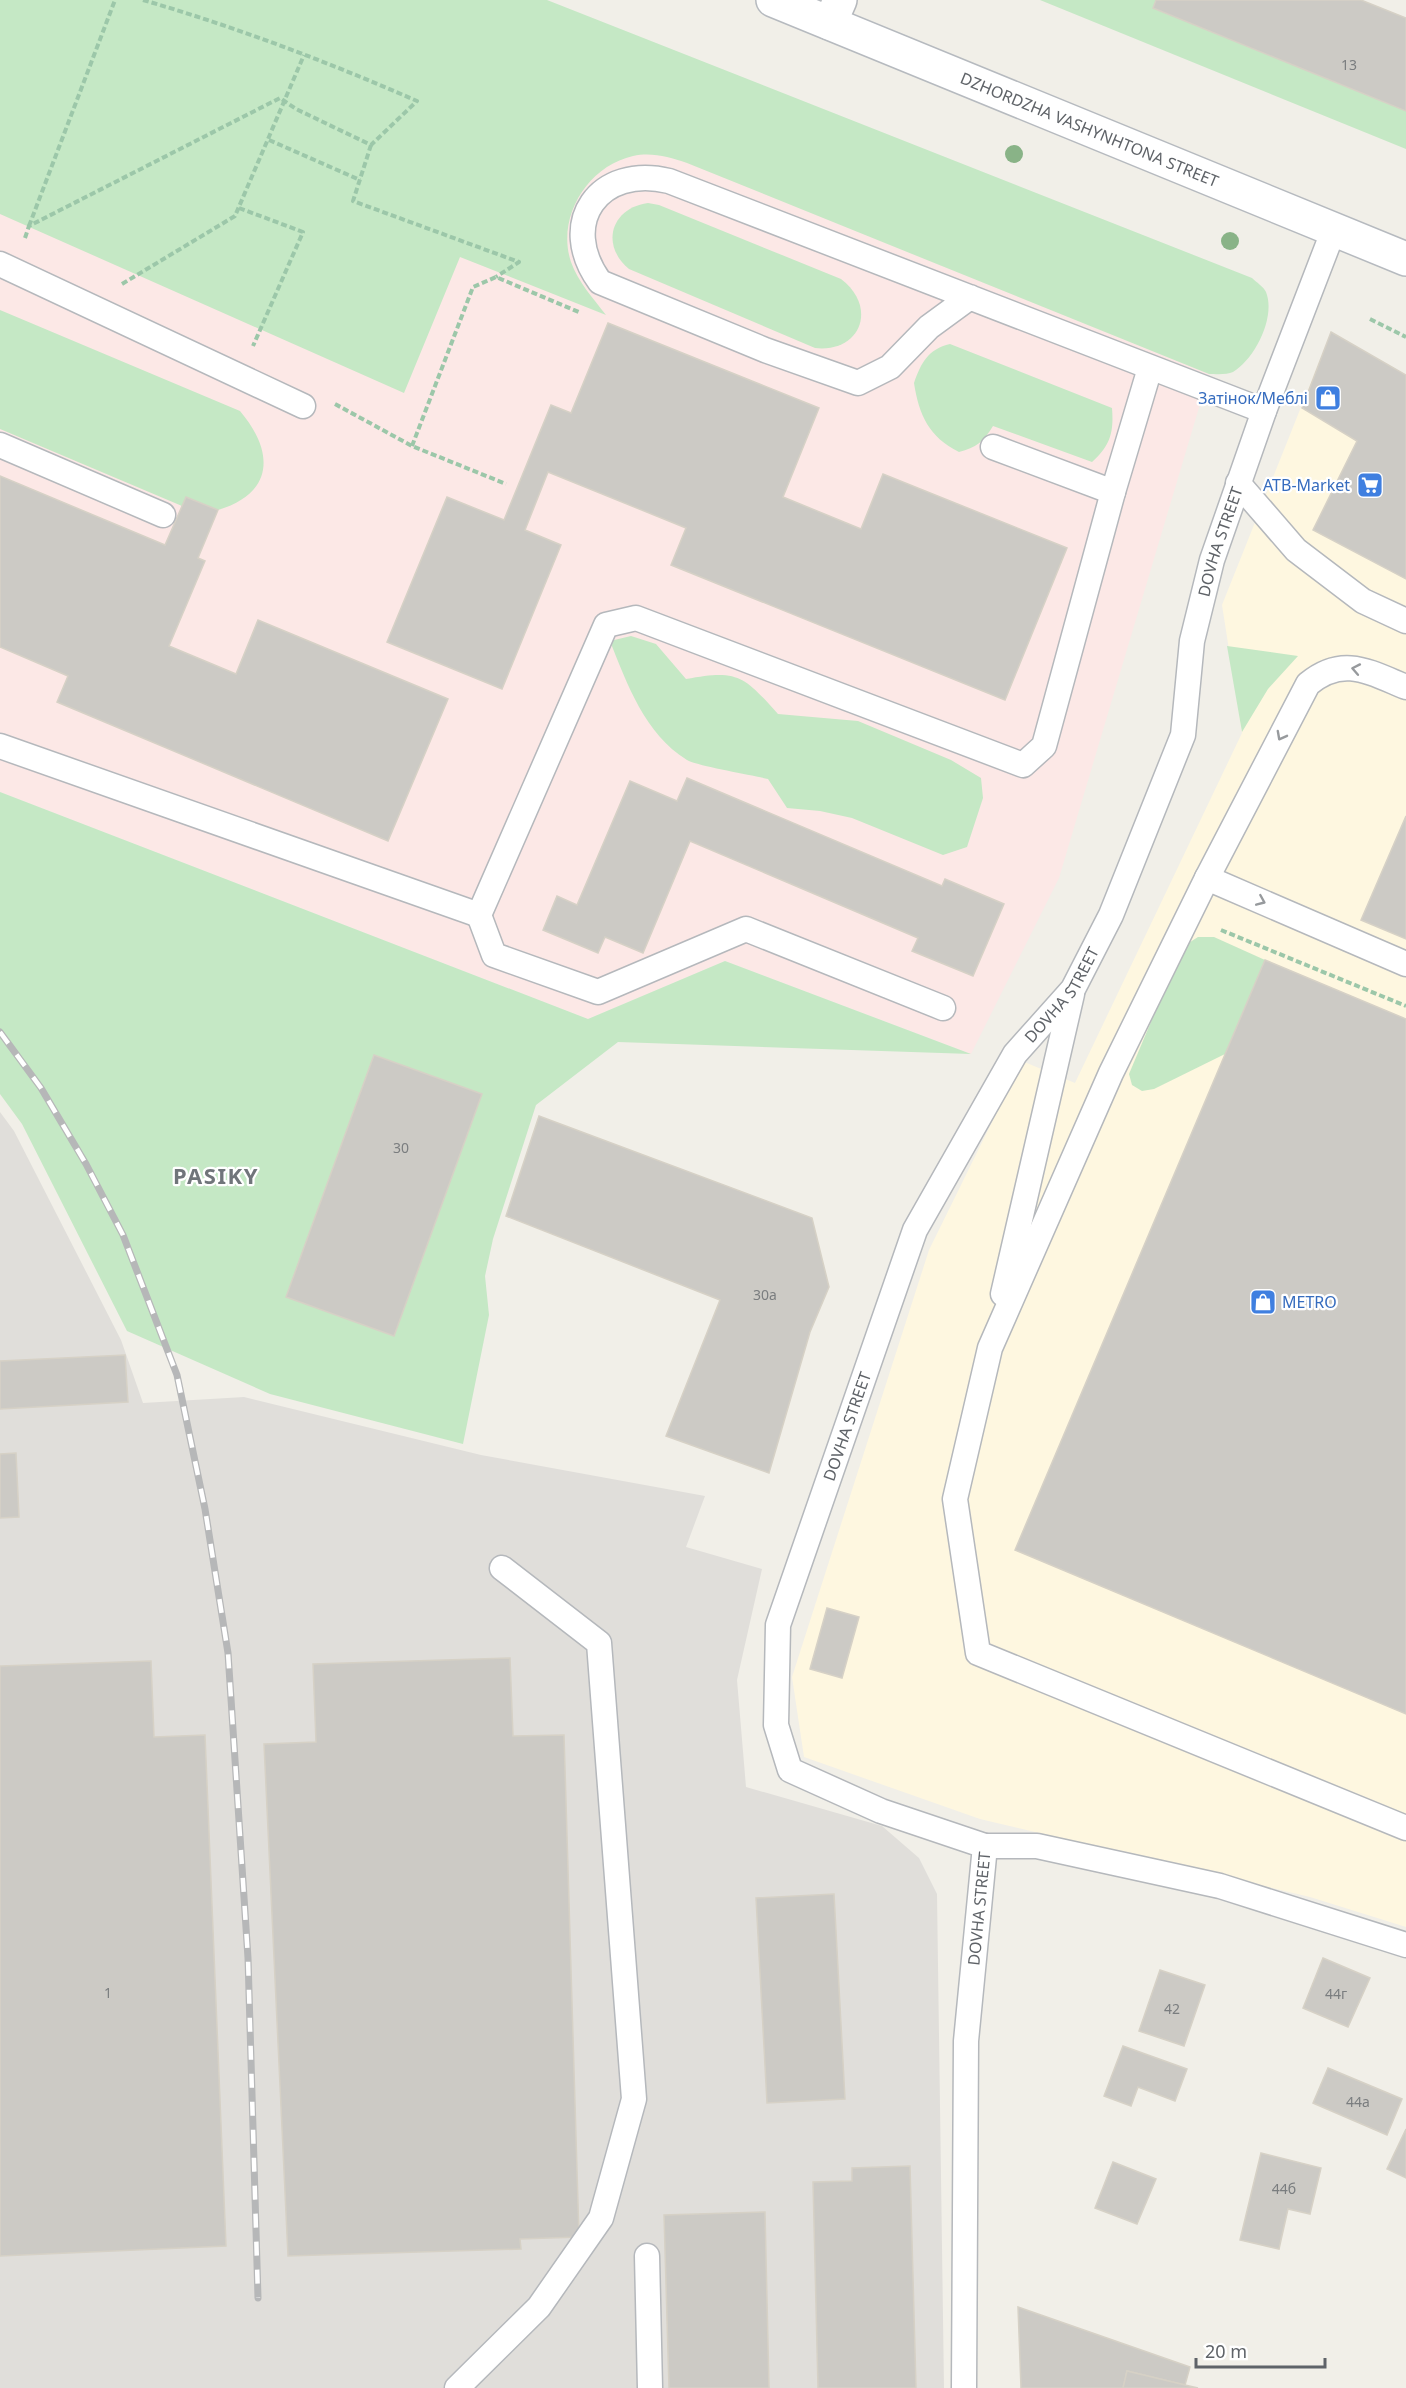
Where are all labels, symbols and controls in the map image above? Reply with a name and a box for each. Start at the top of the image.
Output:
house number: 13 [1341,55,1357,74]
street label: DZHORDZHA VASHYNHTONA STREET [957,67,1222,192]
shop icon: Затінок/Меблі [1313,383,1343,413]
place label: Затінок/Меблі [1198,387,1308,409]
supermarket icon: ATB-Market [1355,470,1385,500]
place label: ATB-Market [1263,474,1350,496]
street label: DOVHA STREET [1192,484,1248,599]
one-way arrow [1351,663,1361,676]
one-way arrow [1277,729,1288,740]
one-way arrow [1254,894,1265,906]
street label: DOVHA STREET [1019,943,1104,1047]
house number: 30 [393,1138,409,1157]
district label: PASIKY [173,1160,259,1190]
house number: 30а [753,1285,777,1304]
shop icon: METRO [1248,1287,1278,1317]
place label: METRO [1282,1291,1337,1313]
street label: DOVHA STREET [818,1369,876,1484]
street label: DOVHA STREET [962,1851,995,1967]
house number: 1 [104,1983,112,2002]
house number: 44г [1325,1984,1347,2003]
house number: 42 [1164,1999,1180,2018]
house number: 44а [1346,2092,1370,2111]
house number: 44б [1272,2179,1296,2198]
scale bar [1196,2331,1325,2369]
text: 20 m [1205,2339,1247,2363]

